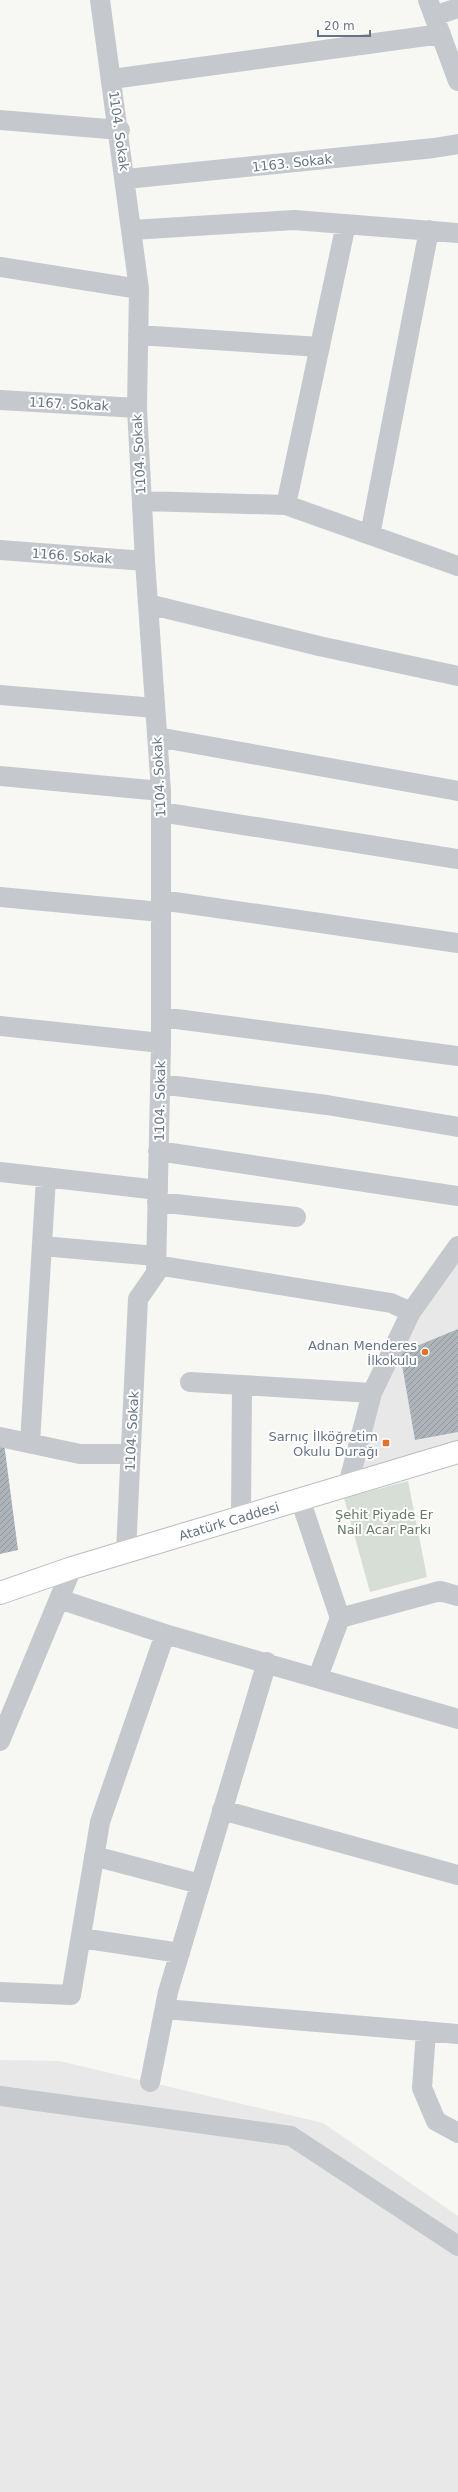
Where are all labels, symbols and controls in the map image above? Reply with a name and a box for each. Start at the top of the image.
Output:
scale bar [318,12,370,38]
text: 20 m [324,19,355,33]
street label: 1104. Sokak [106,90,132,172]
street label: 1163. Sokak [251,151,333,175]
street label: 1167. Sokak [28,394,110,414]
street label: 1104. Sokak [129,413,149,495]
street label: 1166. Sokak [31,546,113,566]
street label: 1104. Sokak [149,736,169,818]
street label: 1104. Sokak [152,1060,168,1141]
place label: Adnan Menderes İlkokulu [308,1338,417,1368]
marker: Adnan Menderes İlkokulu [420,1347,430,1357]
street label: 1104. Sokak [122,1390,142,1472]
place label: Sarnıç İlköğretim Okulu Durağı [268,1429,378,1459]
marker: Sarnıç İlköğretim Okulu Durağı [381,1438,391,1448]
street label: Atatürk Caddesi [177,1499,281,1543]
park label: Şehit Piyade Er Nail Acar Parkı [335,1507,434,1537]

